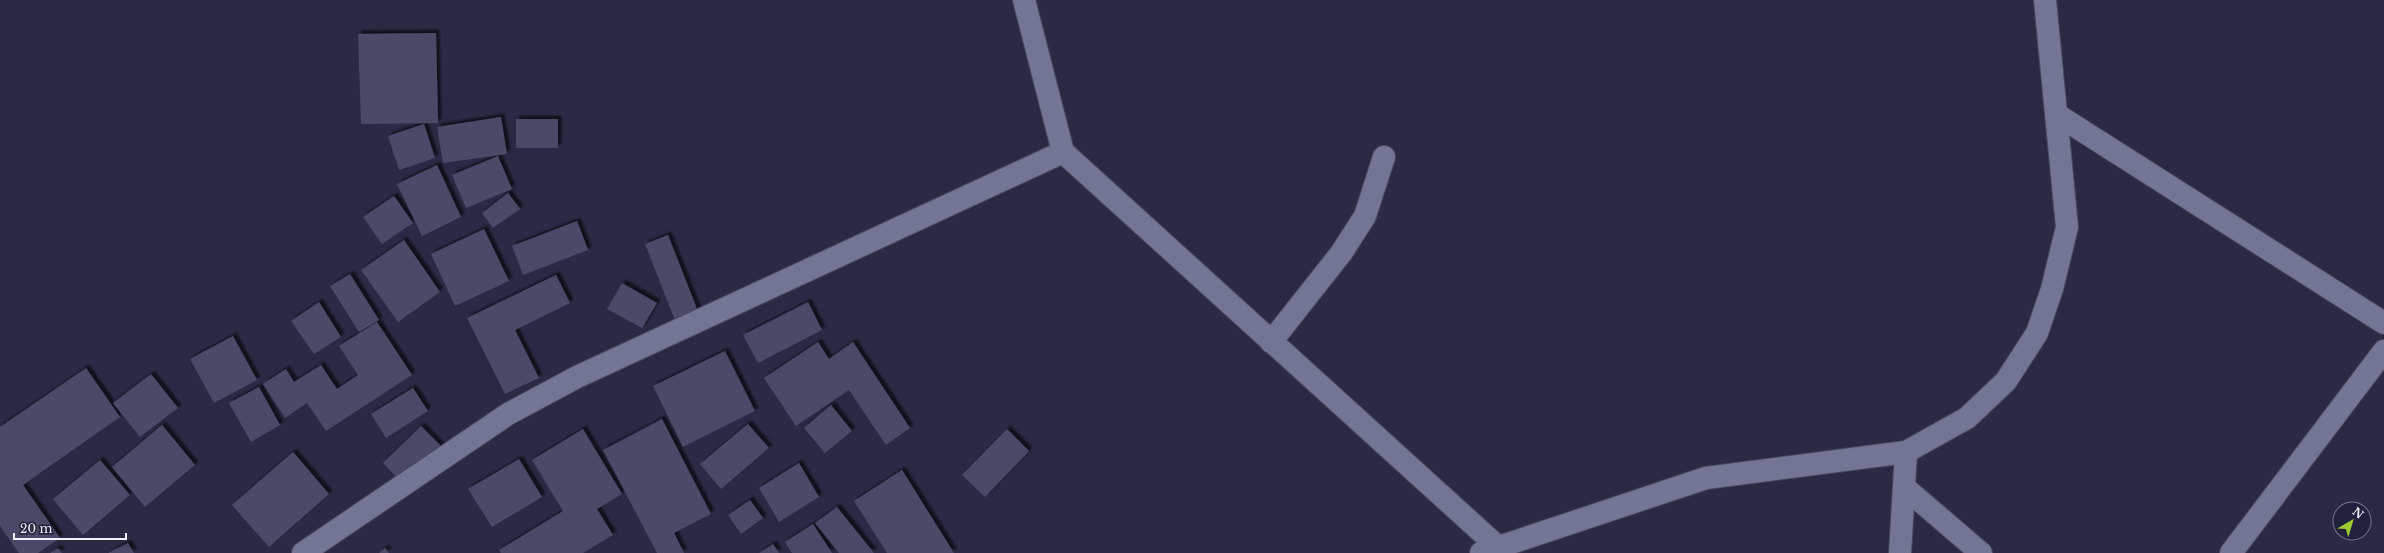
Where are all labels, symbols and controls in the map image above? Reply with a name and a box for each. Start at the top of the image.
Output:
north arrow [2332,501,2372,541]
text: N [2350,504,2367,522]
scale bar [14,515,126,541]
text: 20 m [20,521,52,536]

